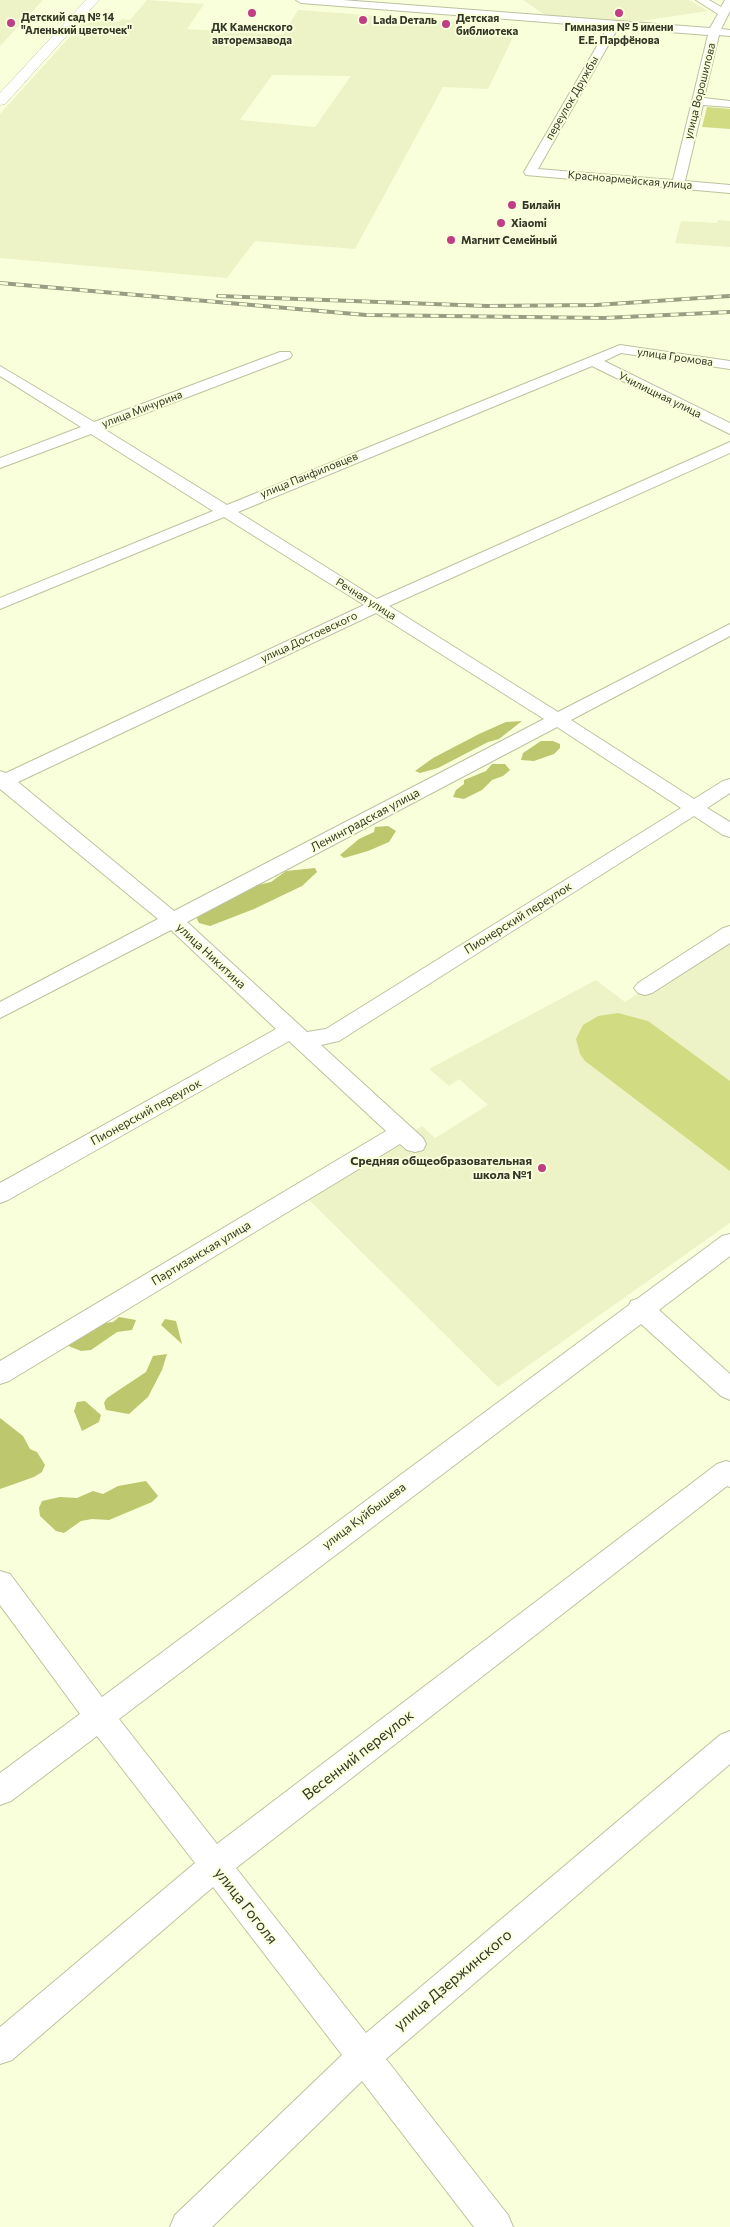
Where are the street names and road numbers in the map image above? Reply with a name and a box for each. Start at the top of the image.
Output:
street label: улица Ворошилова [682,41,718,141]
street label: переулок Дружбы [543,54,601,142]
street label: Красноармейская улица [567,168,693,192]
street label: улица Громова [636,345,714,369]
street label: Училищная улица [616,369,704,421]
street label: улица Мичурина [100,388,184,430]
street label: улица Панфиловцев [258,449,360,501]
street label: Речная улица [334,575,398,623]
street label: улица Достоевского [259,609,359,665]
street label: Ленинградская улица [308,785,422,855]
street label: Пионерский переулок [461,879,575,957]
street label: улица Никитина [173,920,249,992]
street label: Пионерский переулок [88,1076,204,1148]
street label: Партизанская улица [149,1218,253,1288]
street label: улица Куйбышева [319,1480,409,1552]
street label: Весенний переулок [299,1706,417,1804]
street label: улица Гоголя [211,1864,281,1948]
street label: улица Дзержинского [391,1926,515,2034]

